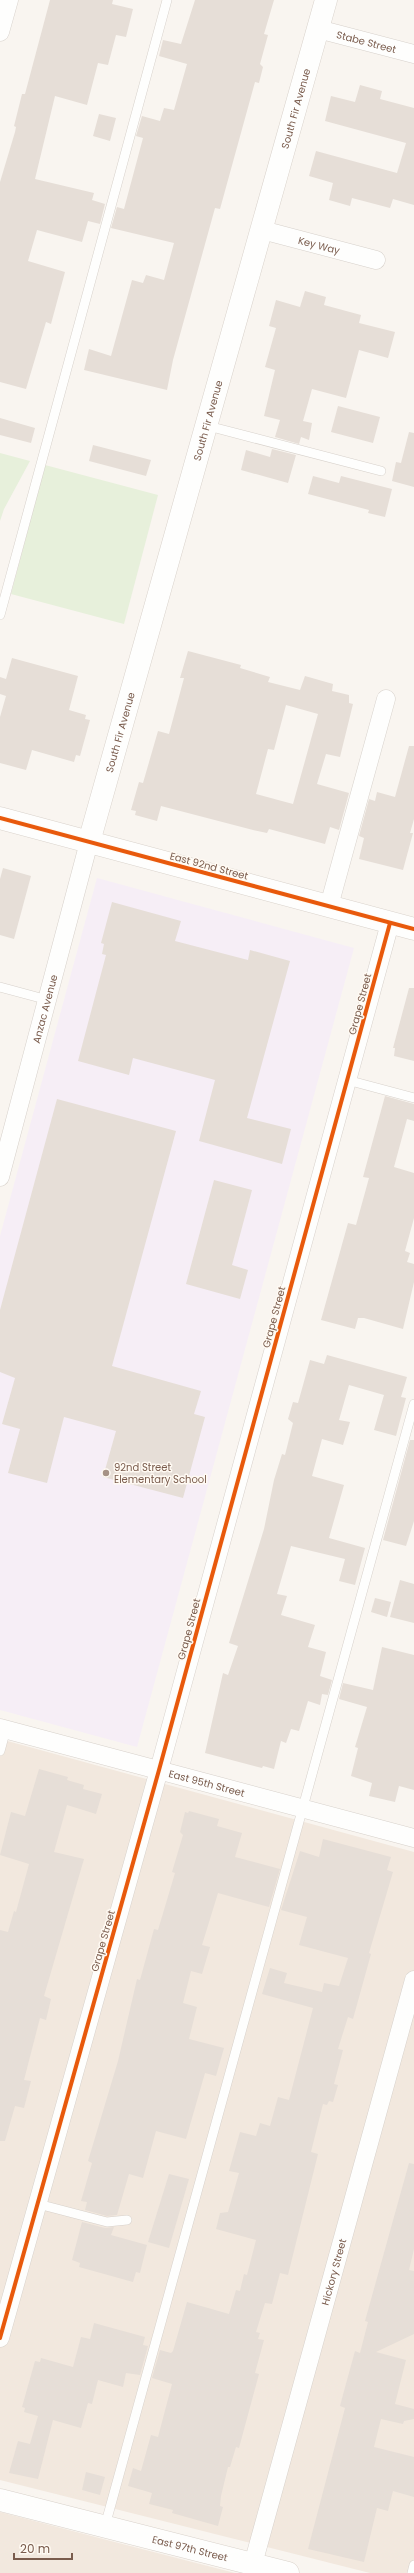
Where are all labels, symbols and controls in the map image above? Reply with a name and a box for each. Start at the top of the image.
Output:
street label: Stabe Street [335,27,398,57]
street label: South Fir Avenue [277,67,314,150]
street label: Key Way [297,232,342,258]
street label: South Fir Avenue [189,378,226,462]
street label: South Fir Avenue [101,690,138,774]
street label: East 92nd Street [168,848,250,884]
street label: Grape Street [345,971,376,1036]
street label: Anzac Avenue [28,973,61,1045]
street label: Grape Street [259,1284,290,1349]
place label: 92nd Street Elementary School [114,1460,207,1487]
marker: 92nd Street Elementary School [101,1468,111,1478]
street label: Grape Street [174,1596,205,1661]
street label: East 95th Street [167,1766,247,1800]
street label: Grape Street [87,1908,119,1973]
street label: Hickory Street [317,2237,350,2307]
street label: East 97th Street [151,2531,230,2565]
scale bar [14,2535,72,2561]
text: 20 m [20,2540,50,2557]

